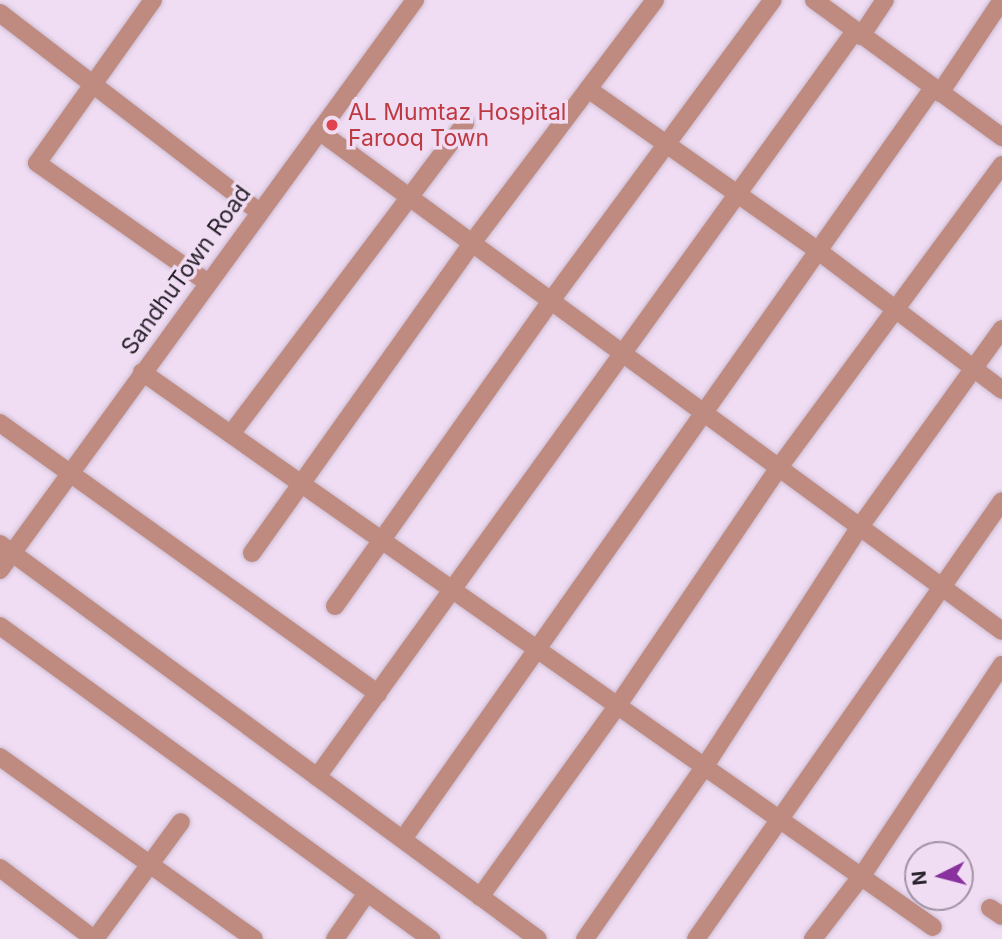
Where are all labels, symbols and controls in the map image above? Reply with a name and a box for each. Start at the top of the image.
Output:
place label: AL Mumtaz Hospital Farooq Town [348,98,566,152]
marker: AL Mumtaz Hospital Farooq Town [322,115,342,135]
street label: SandhuTown Road [115,180,257,360]
north arrow [904,841,974,911]
text: N [907,870,932,886]

